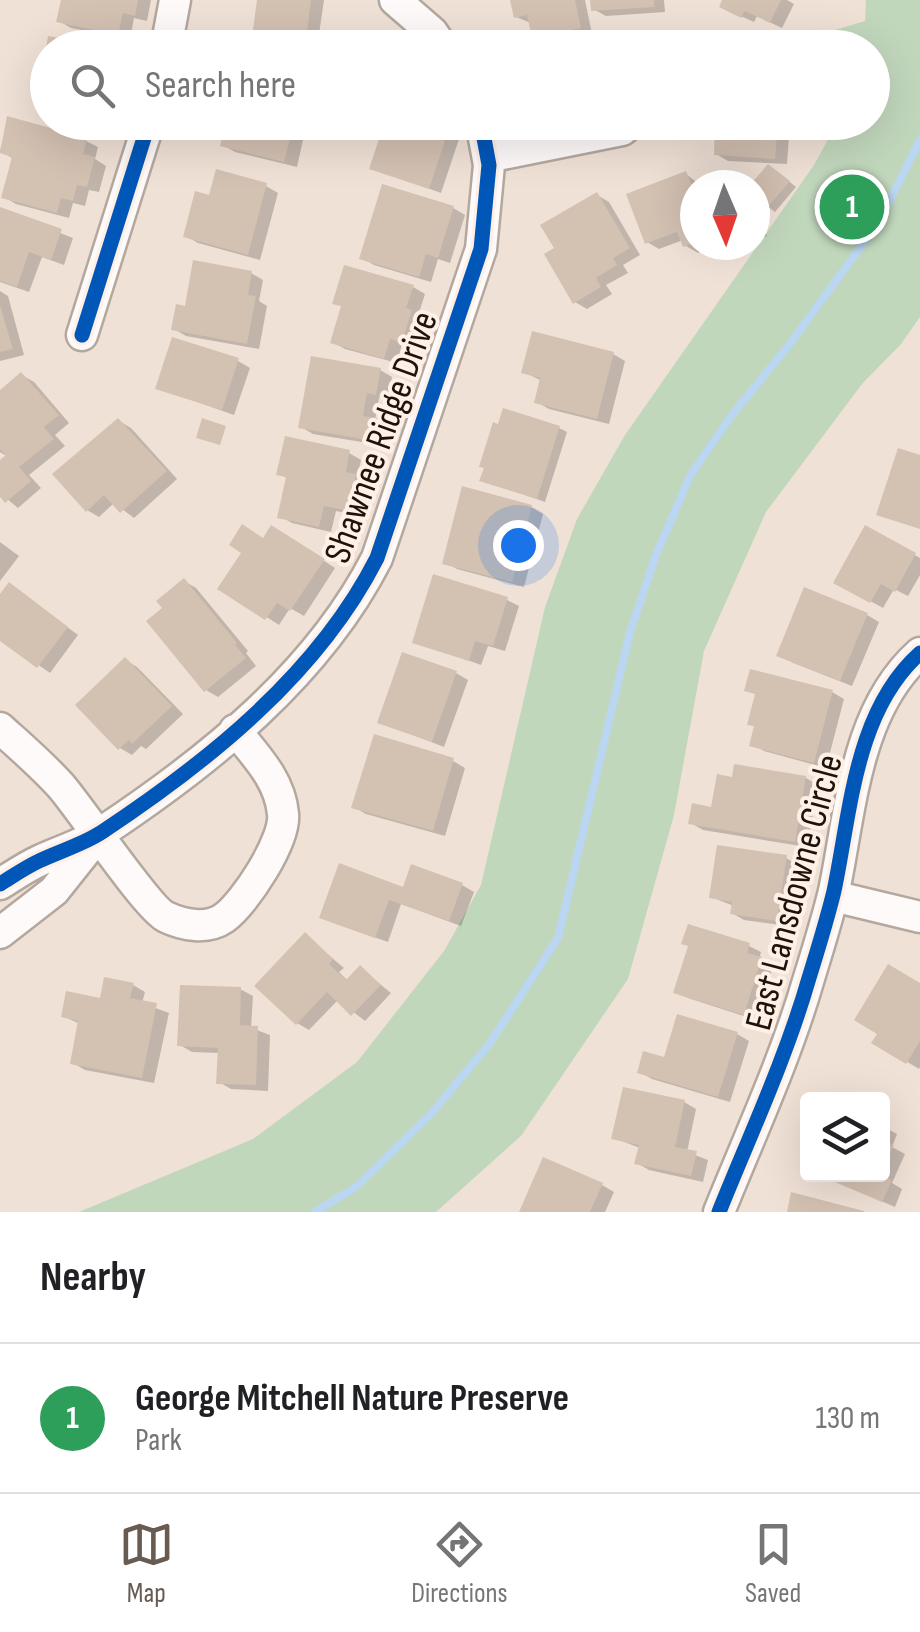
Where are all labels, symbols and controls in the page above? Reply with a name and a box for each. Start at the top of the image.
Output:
search box [30,30,890,140]
icon: search [65,58,120,113]
text: Search here [145,63,296,108]
north arrow [680,170,770,260]
pin: 1 [820,170,884,244]
street label: Shawnee Ridge Drive [315,306,448,569]
your location [493,520,544,571]
street label: East Lansdowne Circle [736,750,853,1035]
map controls [800,1092,890,1182]
button: layers [800,1092,890,1182]
text: Nearby [40,1252,146,1303]
text: George Mitchell Nature Preserve [135,1376,569,1421]
text: 1 [66,1399,79,1438]
text: 130 m [815,1399,880,1438]
text: Park [135,1421,182,1460]
tab: Map [119,1517,174,1610]
tab: Directions [411,1517,508,1610]
tab: Saved [745,1517,801,1610]

